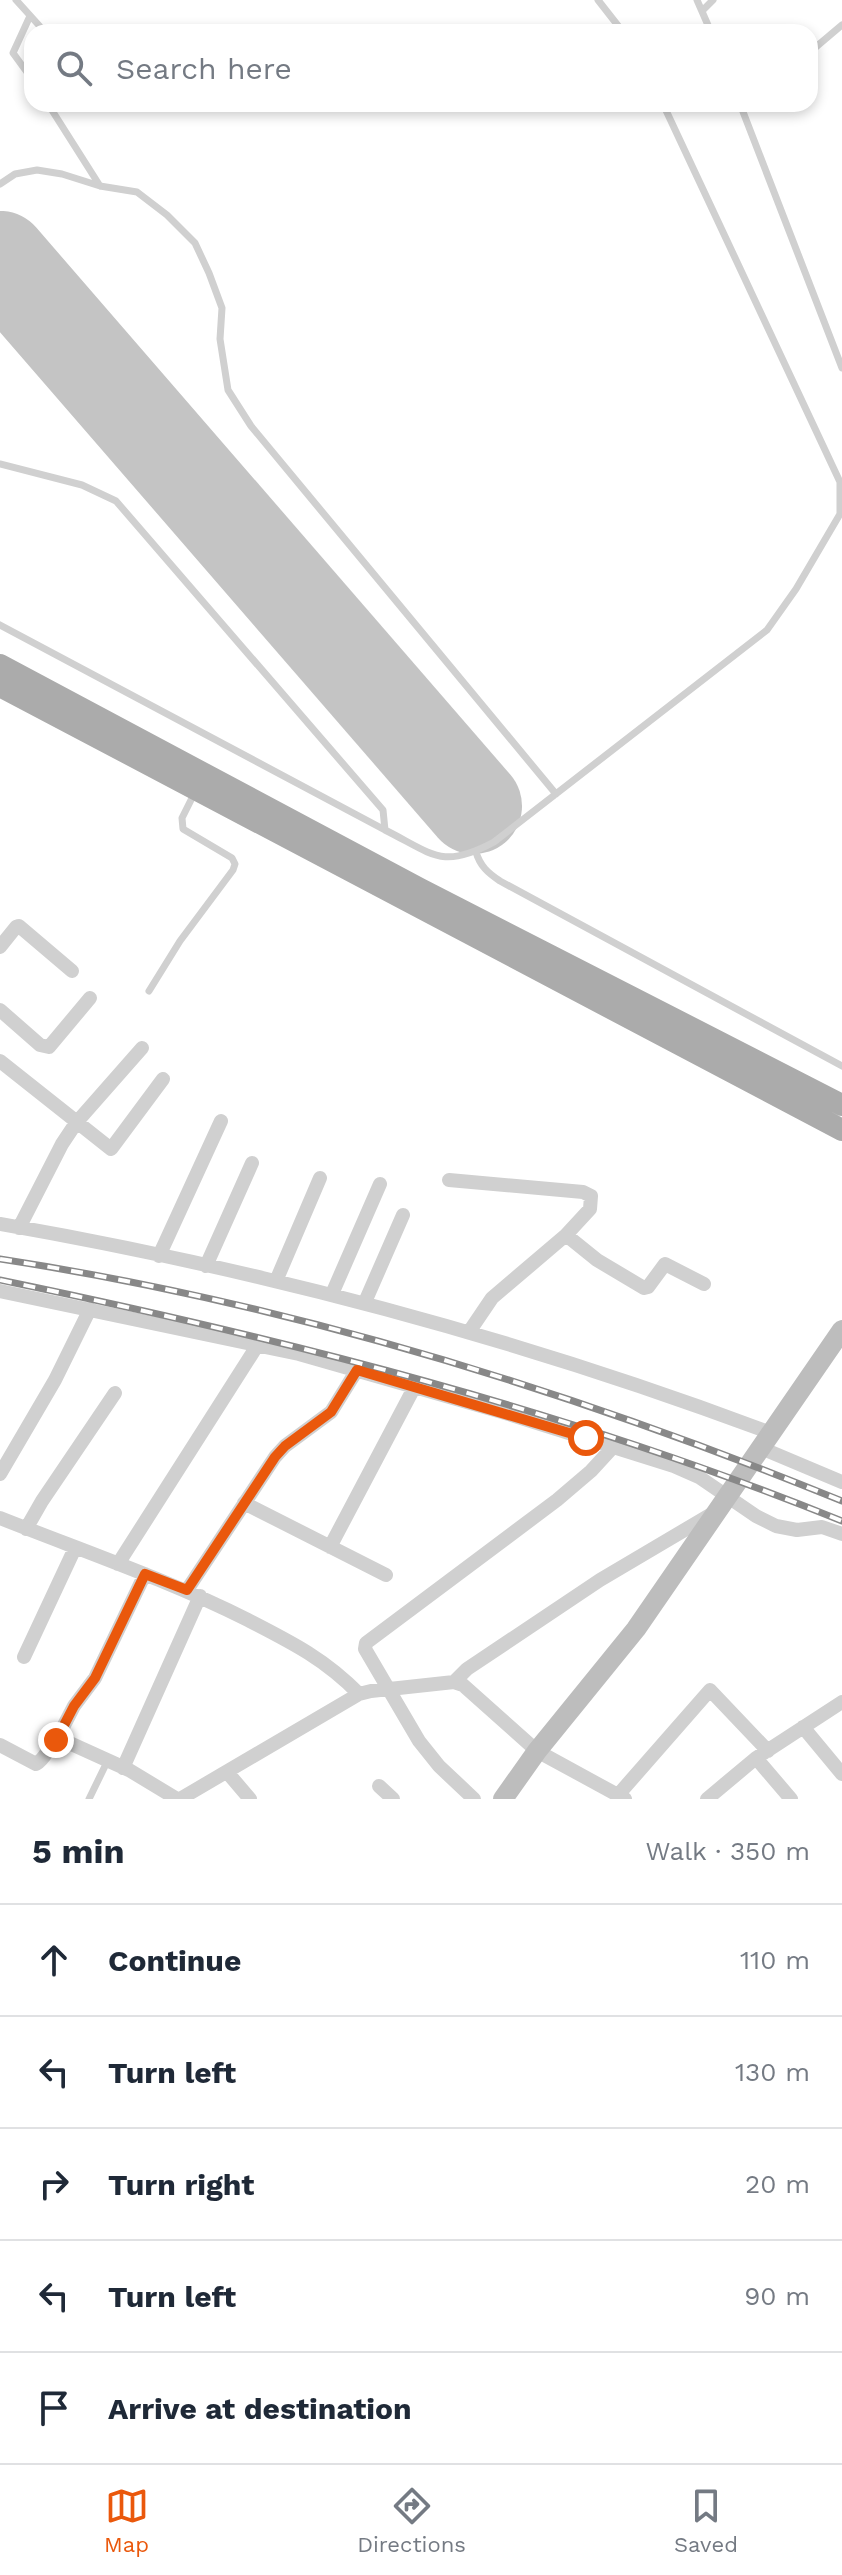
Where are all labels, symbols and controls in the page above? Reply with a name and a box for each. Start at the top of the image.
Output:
search box [24,24,818,112]
icon: search [52,46,96,90]
text: Search here [116,51,292,86]
route start [568,1420,604,1456]
route end [38,1722,74,1758]
text: 5 min [32,1831,125,1871]
text: Walk · 350 m [645,1836,810,1866]
icon: ahead [32,1938,76,1982]
text: Continue [108,1943,241,1978]
text: 110 m [740,1945,810,1975]
icon: left [32,2050,76,2094]
text: Turn left [108,2055,236,2090]
text: 130 m [735,2057,810,2087]
icon: right [32,2162,76,2206]
text: Turn right [108,2167,254,2202]
text: 20 m [745,2169,810,2199]
icon: left [32,2274,76,2318]
text: Turn left [108,2279,236,2314]
text: 90 m [744,2281,810,2311]
icon: arrive [32,2386,76,2430]
text: Arrive at destination [108,2391,412,2426]
tab: Map [104,2484,149,2557]
tab: Directions [357,2484,466,2557]
tab: Saved [674,2484,738,2557]

